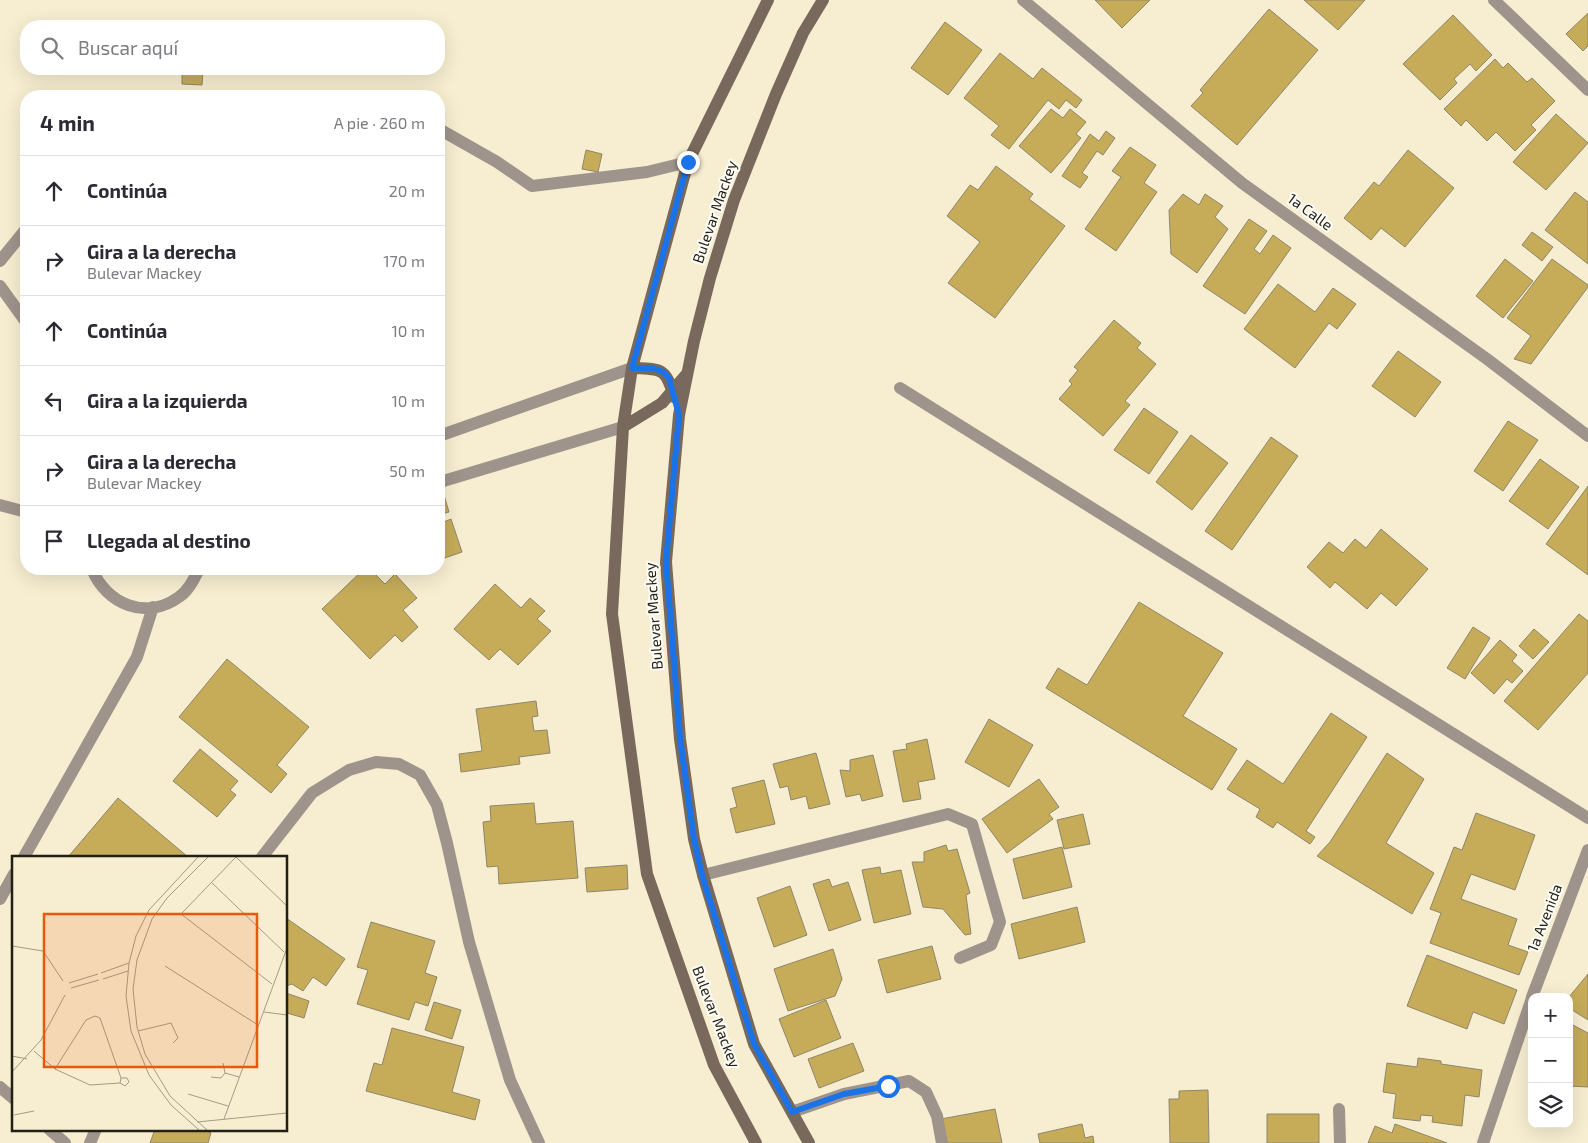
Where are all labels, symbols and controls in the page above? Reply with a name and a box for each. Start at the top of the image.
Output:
search box [20,20,445,75]
icon: search [38,34,66,62]
text: Buscar aquí [78,36,178,59]
text: 4 min [40,110,95,135]
text: A pie · 260 m [334,113,425,132]
route end [677,151,700,174]
street label: Bulevar Mackey [688,158,740,265]
icon: ahead [40,177,68,205]
text: Continúa [87,179,167,202]
text: 20 m [389,181,425,200]
street label: 1a Calle [1285,189,1337,234]
text: Gira a la derecha [87,240,236,263]
icon: right [40,247,68,275]
text: 170 m [383,251,425,270]
text: Bulevar Mackey [87,263,202,282]
icon: ahead [40,317,68,345]
text: Continúa [87,319,167,342]
text: 10 m [391,321,425,340]
icon: left [40,387,68,415]
text: Gira a la izquierda [87,389,248,412]
text: 10 m [391,391,425,410]
text: Gira a la derecha [87,450,236,473]
icon: right [40,457,68,485]
text: 50 m [389,461,425,480]
text: Bulevar Mackey [87,473,202,492]
icon: arrive [40,527,68,555]
text: Llegada al destino [87,529,251,552]
street label: Bulevar Mackey [640,562,666,670]
inset map [12,856,288,1130]
street label: 1a Avenida [1523,881,1565,954]
street label: Bulevar Mackey [689,963,745,1070]
map controls [1528,993,1573,1128]
button: + [1528,993,1573,1038]
button: − [1528,1038,1573,1083]
route start [877,1075,900,1098]
button: layers [1528,1083,1573,1128]

